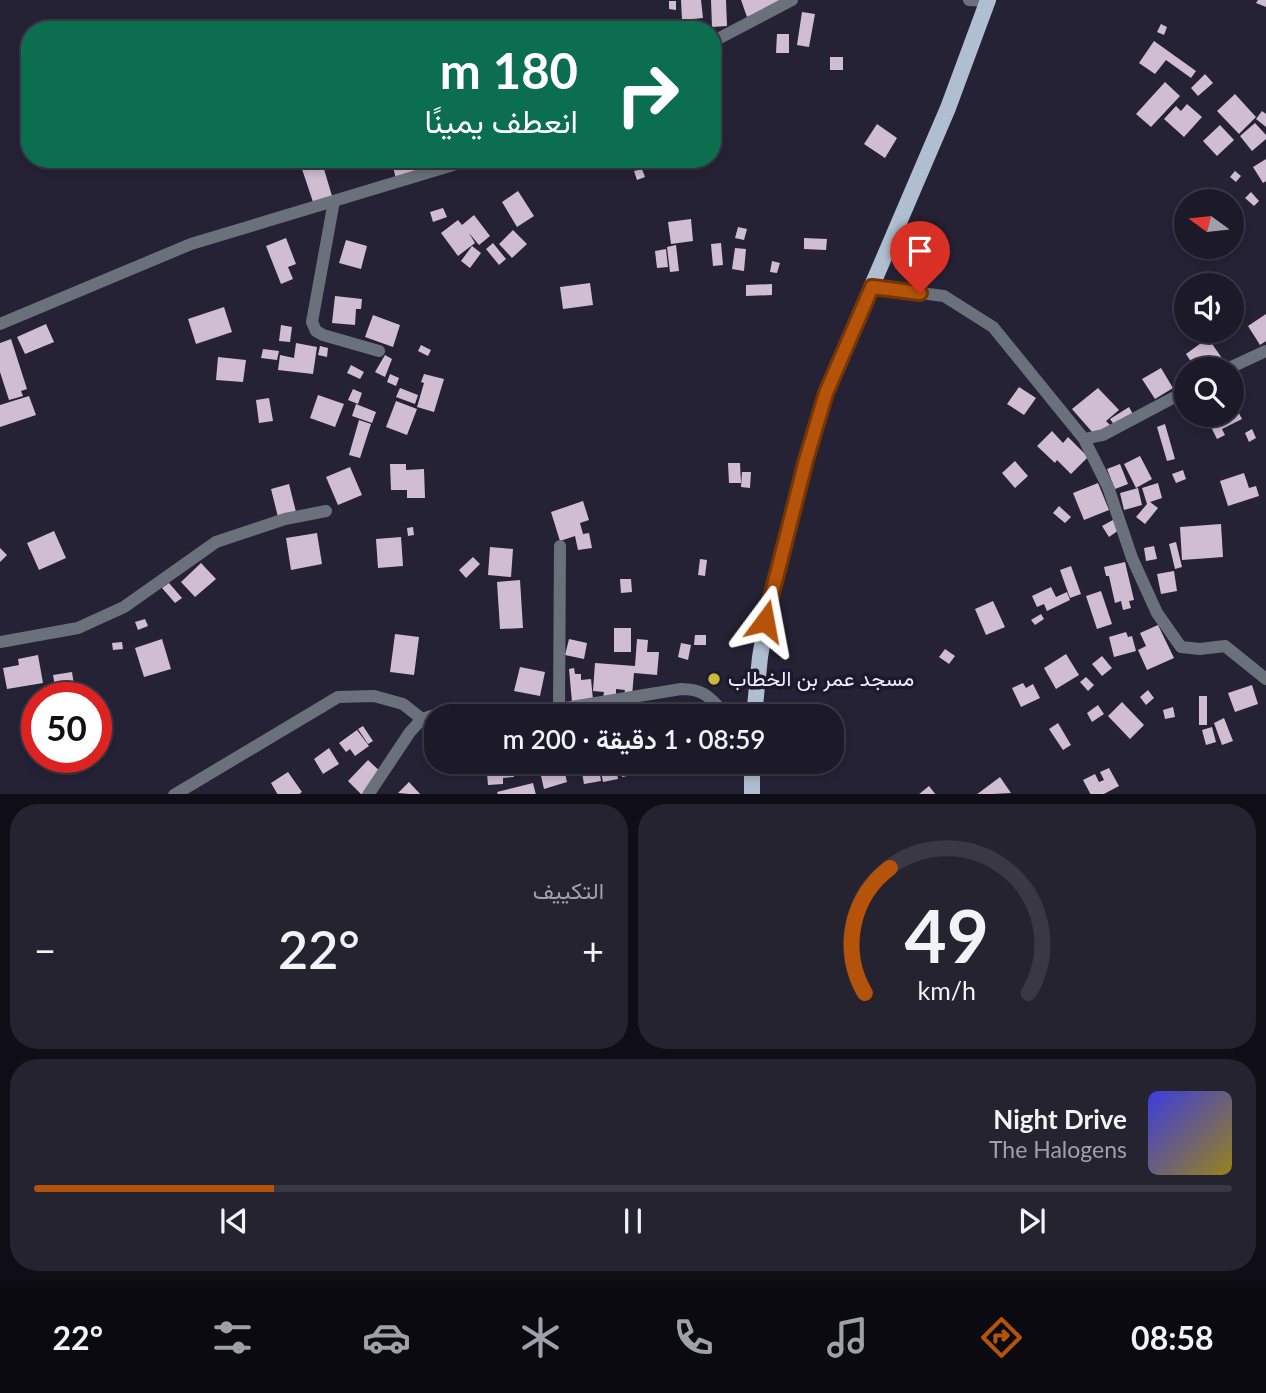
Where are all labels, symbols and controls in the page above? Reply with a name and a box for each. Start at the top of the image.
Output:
text: 180 m [440,41,578,99]
icon: right [602,49,693,140]
text: انعطف يمينًا [425,101,578,140]
north arrow [1174,189,1244,259]
map controls [1174,189,1244,427]
pin [890,221,950,293]
icon: arrive [901,232,939,270]
button: sound [1174,273,1244,343]
button: search [1174,357,1244,427]
position arrow [728,584,802,658]
place label: مسجد عمر بن الخطاب [728,665,914,692]
marker: مسجد عمر بن الخطاب [706,671,722,687]
speed limit sign: 50 [21,682,112,773]
text: 08:59 · 1 دقيقة · 200 m [503,723,765,755]
text: التكييف [533,876,604,904]
text: 49 [905,891,989,979]
text: 22° [278,918,360,980]
text: − [34,927,56,973]
text: + [582,927,604,973]
text: km/h [918,974,976,1004]
text: Night Drive [993,1103,1127,1135]
text: The Halogens [989,1135,1127,1163]
icon: previous [215,1202,253,1240]
icon: pause [614,1202,652,1240]
icon: next [1013,1202,1051,1240]
icon: filters [208,1313,257,1362]
icon: car [362,1313,411,1362]
icon: climate [516,1313,565,1362]
icon: phone [669,1313,718,1362]
icon: music [823,1313,872,1362]
icon: directions [977,1313,1026,1362]
text: 22° [53,1318,103,1357]
text: 08:58 [1131,1318,1214,1357]

